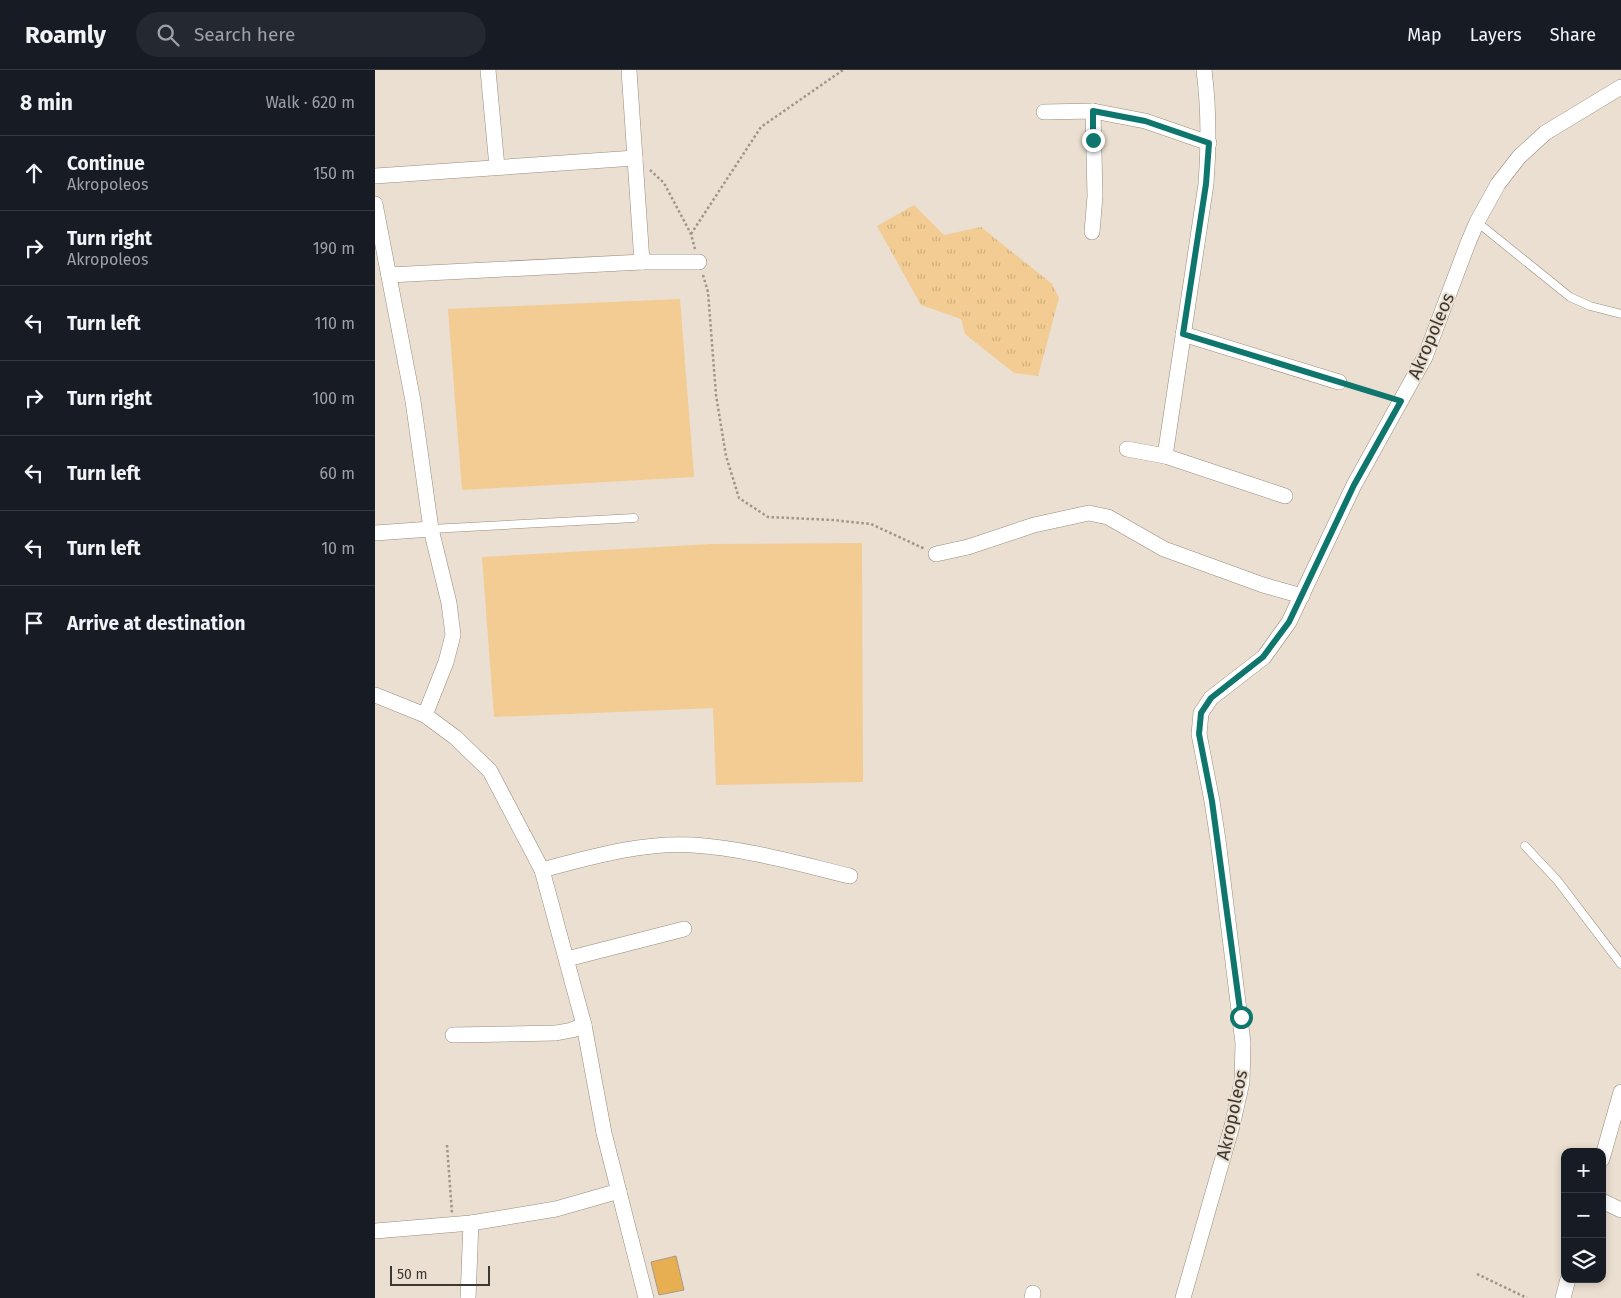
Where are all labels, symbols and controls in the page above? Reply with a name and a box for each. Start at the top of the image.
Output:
search box [136,12,486,57]
text: Roamly [25,21,106,49]
icon: search [154,21,182,49]
text: Search here [194,23,295,46]
text: Map [1407,24,1442,46]
text: Layers [1470,24,1522,46]
text: Share [1550,24,1596,46]
text: 8 min [20,90,73,116]
text: Walk · 620 m [265,93,355,112]
route end [1082,129,1105,152]
text: Continue [67,152,145,175]
icon: ahead [20,159,48,187]
text: 150 m [313,164,355,183]
text: Akropoleos [67,175,148,194]
text: Turn right [67,227,152,250]
icon: right [20,234,48,262]
text: 190 m [313,239,355,258]
text: Akropoleos [67,250,148,269]
street label: Akropoleos [1403,290,1459,382]
icon: left [20,309,48,337]
text: Turn left [67,312,141,335]
text: 110 m [314,314,355,333]
icon: right [20,384,48,412]
text: Turn right [67,387,152,410]
text: 100 m [312,389,355,408]
icon: left [20,459,48,487]
text: Turn left [67,462,141,485]
text: 60 m [320,464,355,483]
icon: left [20,534,48,562]
text: Turn left [67,537,141,560]
text: 10 m [321,539,355,558]
icon: arrive [20,609,48,637]
text: Arrive at destination [67,612,246,635]
route start [1230,1006,1253,1029]
street label: Akropoleos [1212,1068,1252,1162]
map controls [1561,1148,1606,1283]
button: + [1561,1148,1606,1193]
button: − [1561,1193,1606,1238]
button: layers [1561,1238,1606,1283]
scale bar [390,1263,490,1286]
text: 50 m [397,1266,428,1283]

